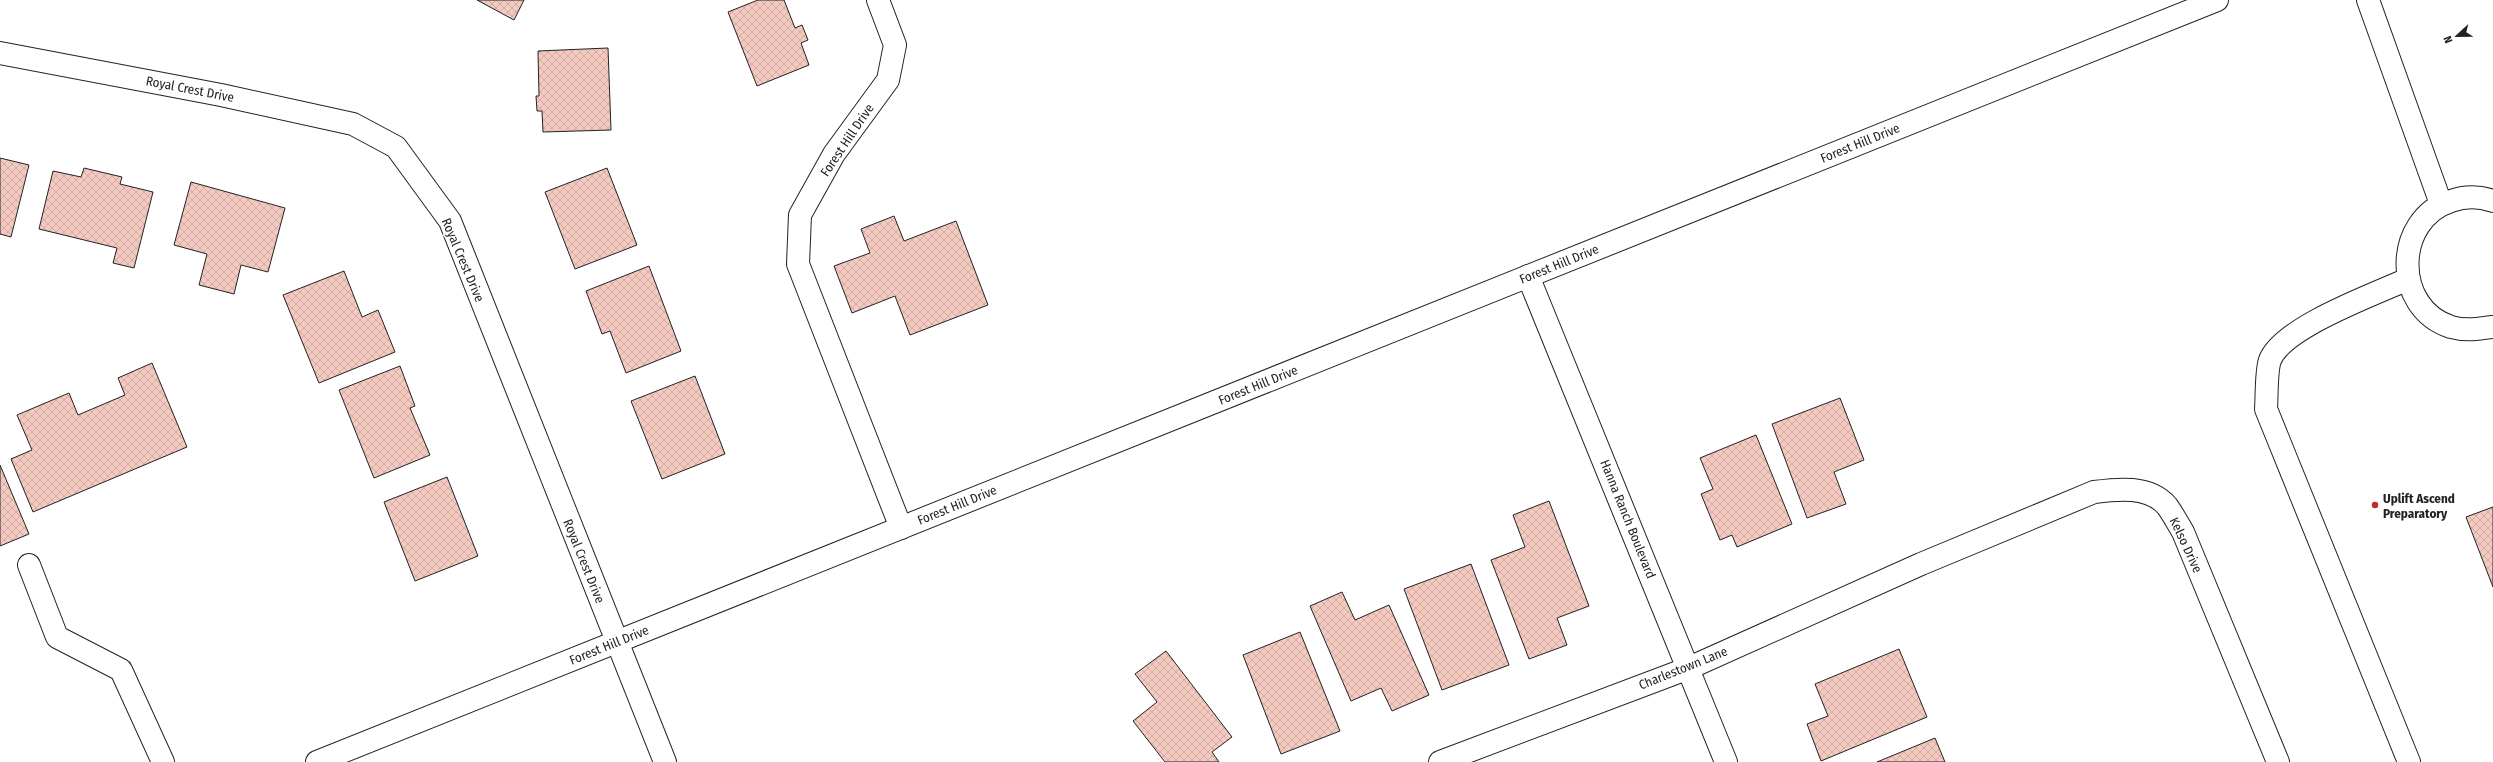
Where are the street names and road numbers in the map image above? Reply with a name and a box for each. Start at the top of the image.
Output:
street label: Royal Crest Drive [145,73,235,105]
street label: Forest Hill Drive [817,101,877,179]
street label: Forest Hill Drive [1818,120,1902,166]
street label: Royal Crest Drive [439,216,487,304]
street label: Forest Hill Drive [1517,241,1601,287]
street label: Forest Hill Drive [1216,362,1300,408]
street label: Hanna Ranch Boulevard [1597,457,1659,581]
street label: Forest Hill Drive [915,482,999,528]
street label: Kelso Drive [2167,515,2205,575]
street label: Royal Crest Drive [560,517,608,605]
street label: Forest Hill Drive [567,622,651,668]
street label: Charlestown Lane [1637,643,1729,693]

